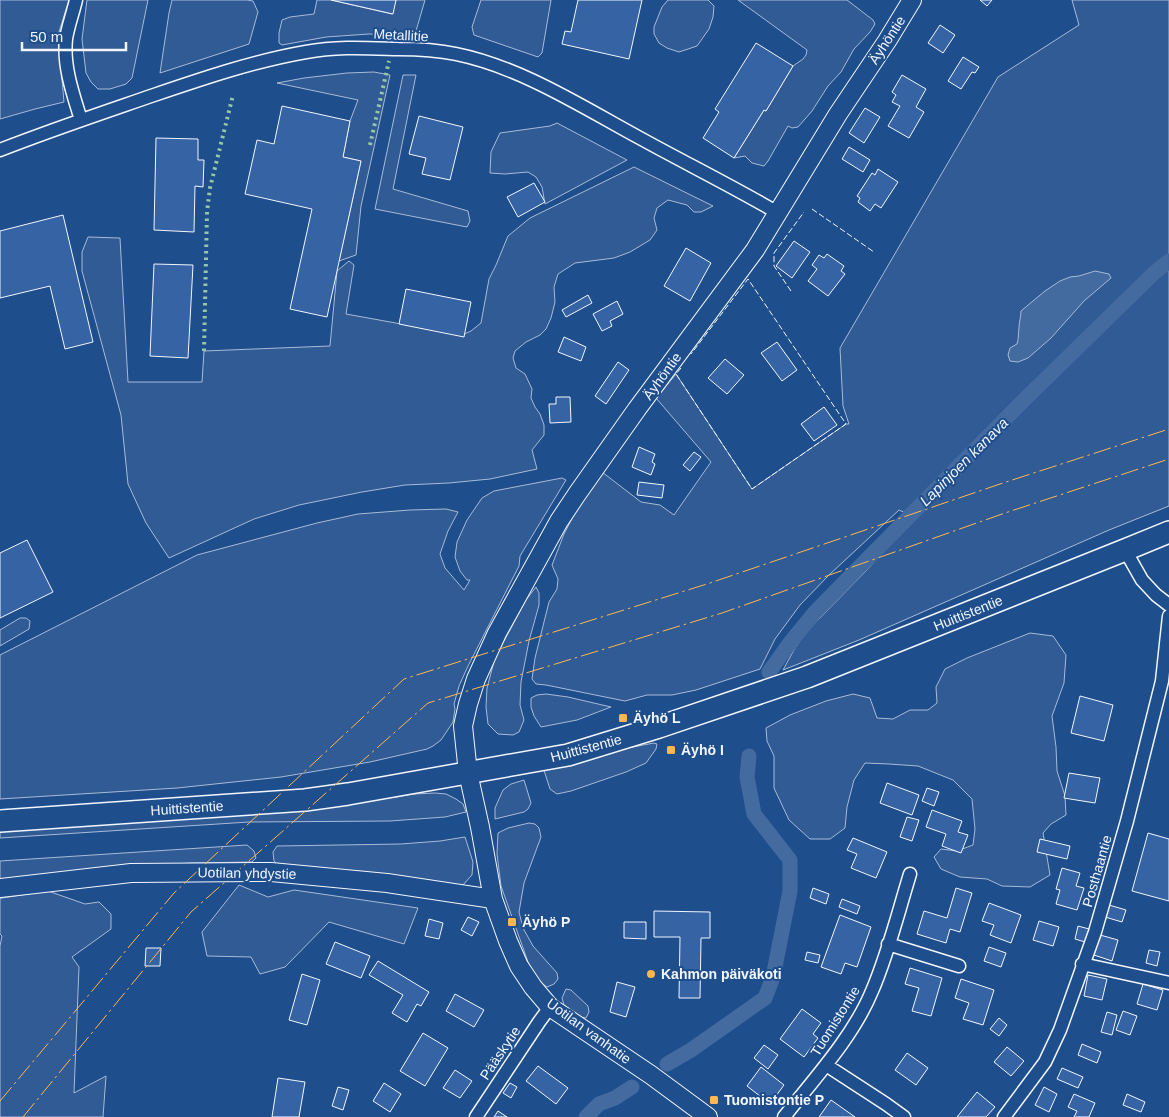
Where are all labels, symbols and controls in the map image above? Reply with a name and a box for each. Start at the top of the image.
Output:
street label: Äyhöntie [865,13,909,67]
scale bar [22,20,126,52]
street label: Metallitie [373,26,429,44]
text: 50 m [30,28,63,45]
street label: Äyhöntie [640,349,685,403]
water label: Lapinjoen kanava [916,414,1011,509]
street label: Huittistentie [931,592,1005,634]
place label: Äyhö L [633,710,681,726]
marker: Äyhö L [617,712,629,724]
street label: Huittistentie [549,731,624,765]
place label: Äyhö I [681,742,724,758]
marker: Äyhö I [665,744,677,756]
street label: Huittistentie [150,797,224,819]
street label: Posthaantie [1079,833,1115,909]
street label: Uotilan yhdystie [197,864,297,882]
place label: Äyhö P [522,914,570,930]
marker: Äyhö P [506,916,518,928]
place label: Kahmon päiväkoti [661,966,782,982]
marker: Kahmon päiväkoti [645,968,657,980]
street label: Tuomistontie [807,983,863,1059]
street label: Uotilan vanhatie [544,995,634,1067]
street label: Pääskytie [476,1023,524,1083]
place label: Tuomistontie P [724,1092,824,1108]
marker: Tuomistontie P [708,1094,720,1106]

